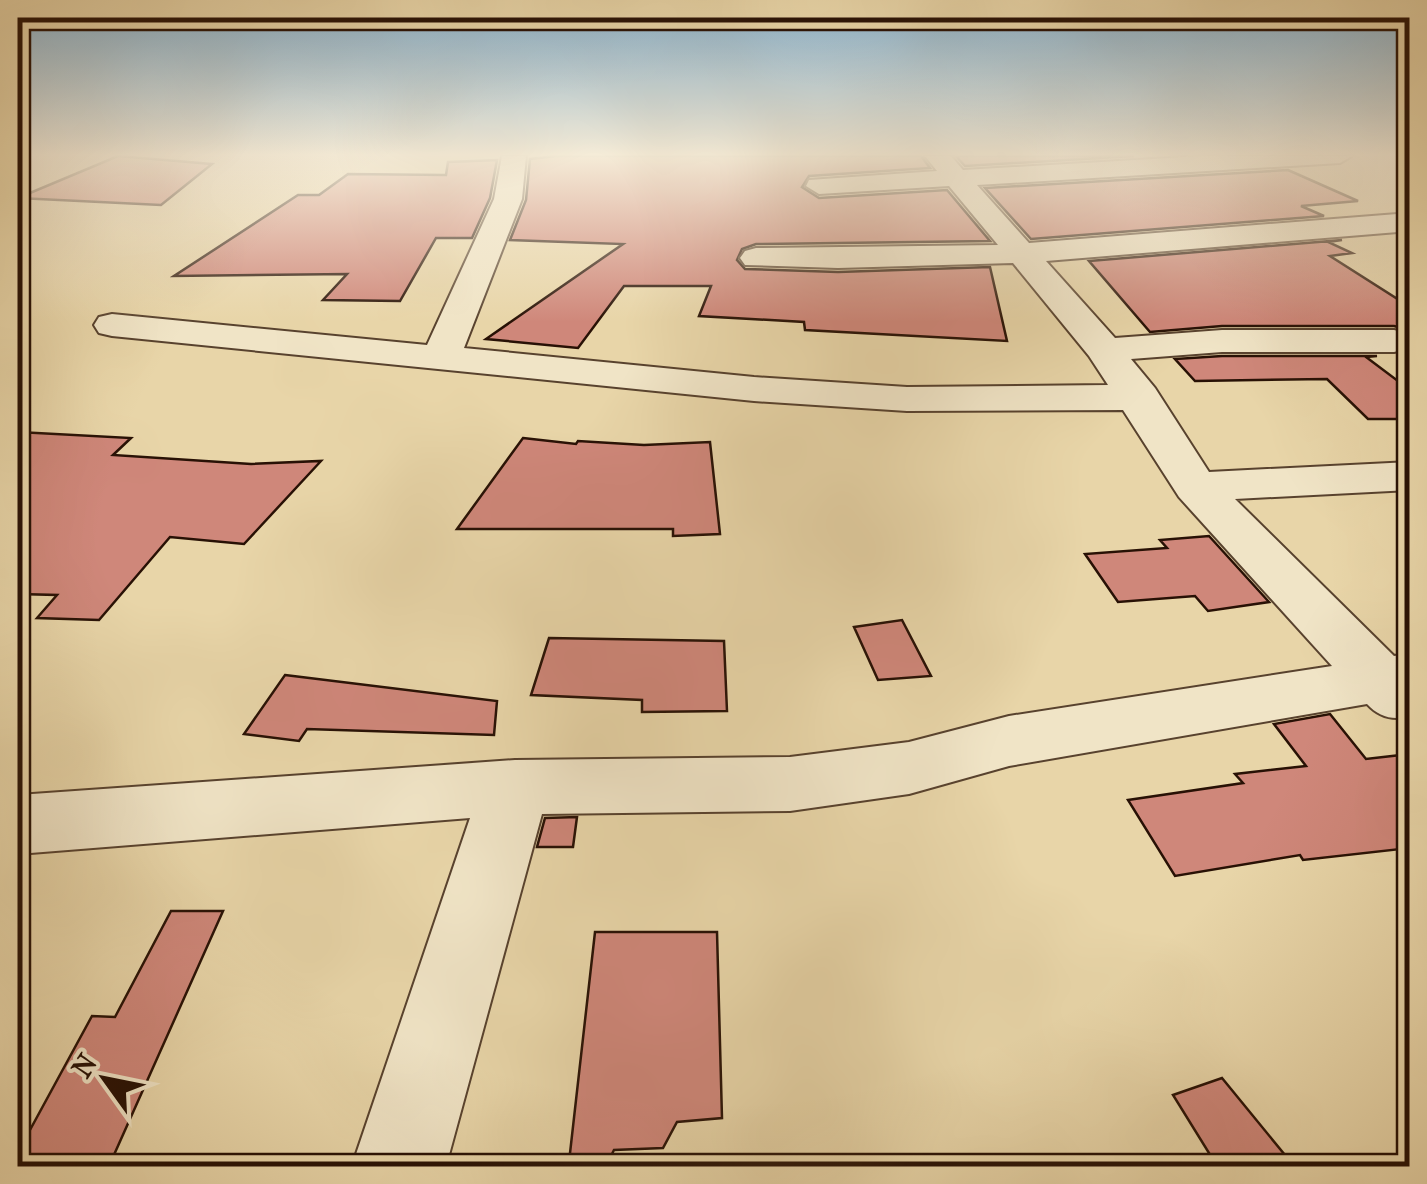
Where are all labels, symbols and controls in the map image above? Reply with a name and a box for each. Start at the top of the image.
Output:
north arrow [55,1029,155,1129]
text: N [65,1047,104,1084]

